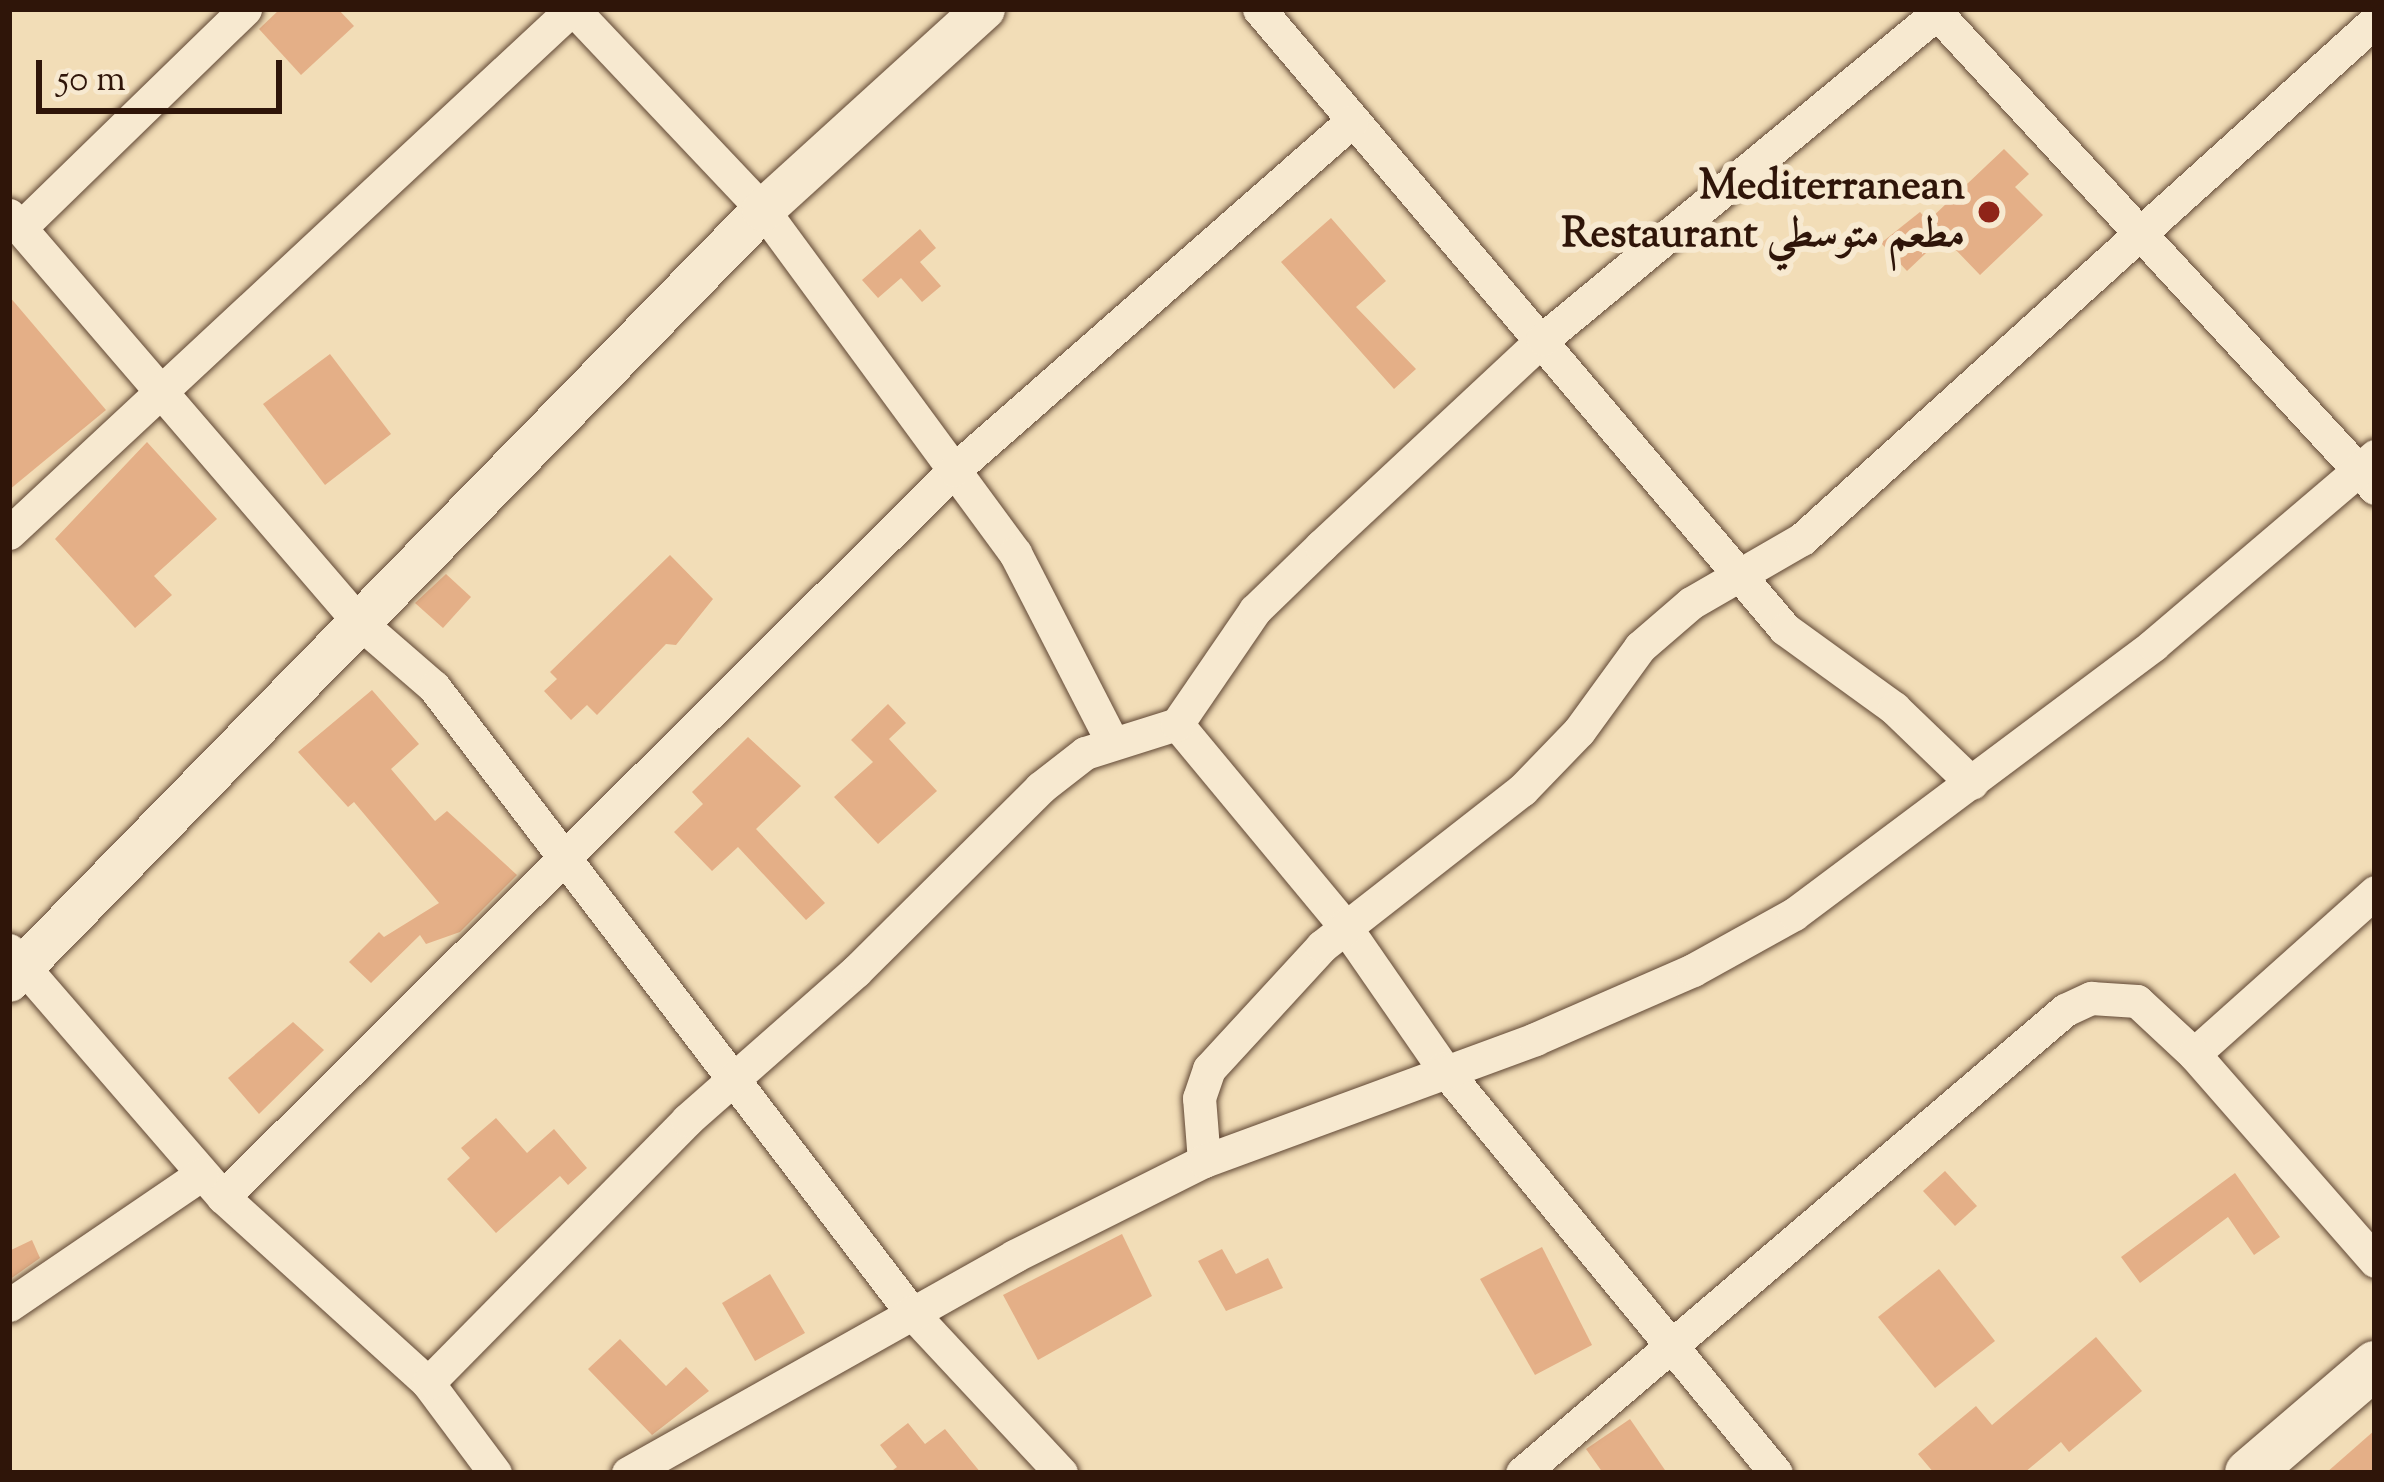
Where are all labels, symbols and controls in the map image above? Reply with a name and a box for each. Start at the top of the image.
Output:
scale bar [42,36,288,110]
text: 50 m [57,55,126,107]
place label: Mediterranean Restaurant مطعم متوسطي [1561,163,1965,262]
marker: Mediterranean Restaurant مطعم متوسطي [1976,199,2002,225]

